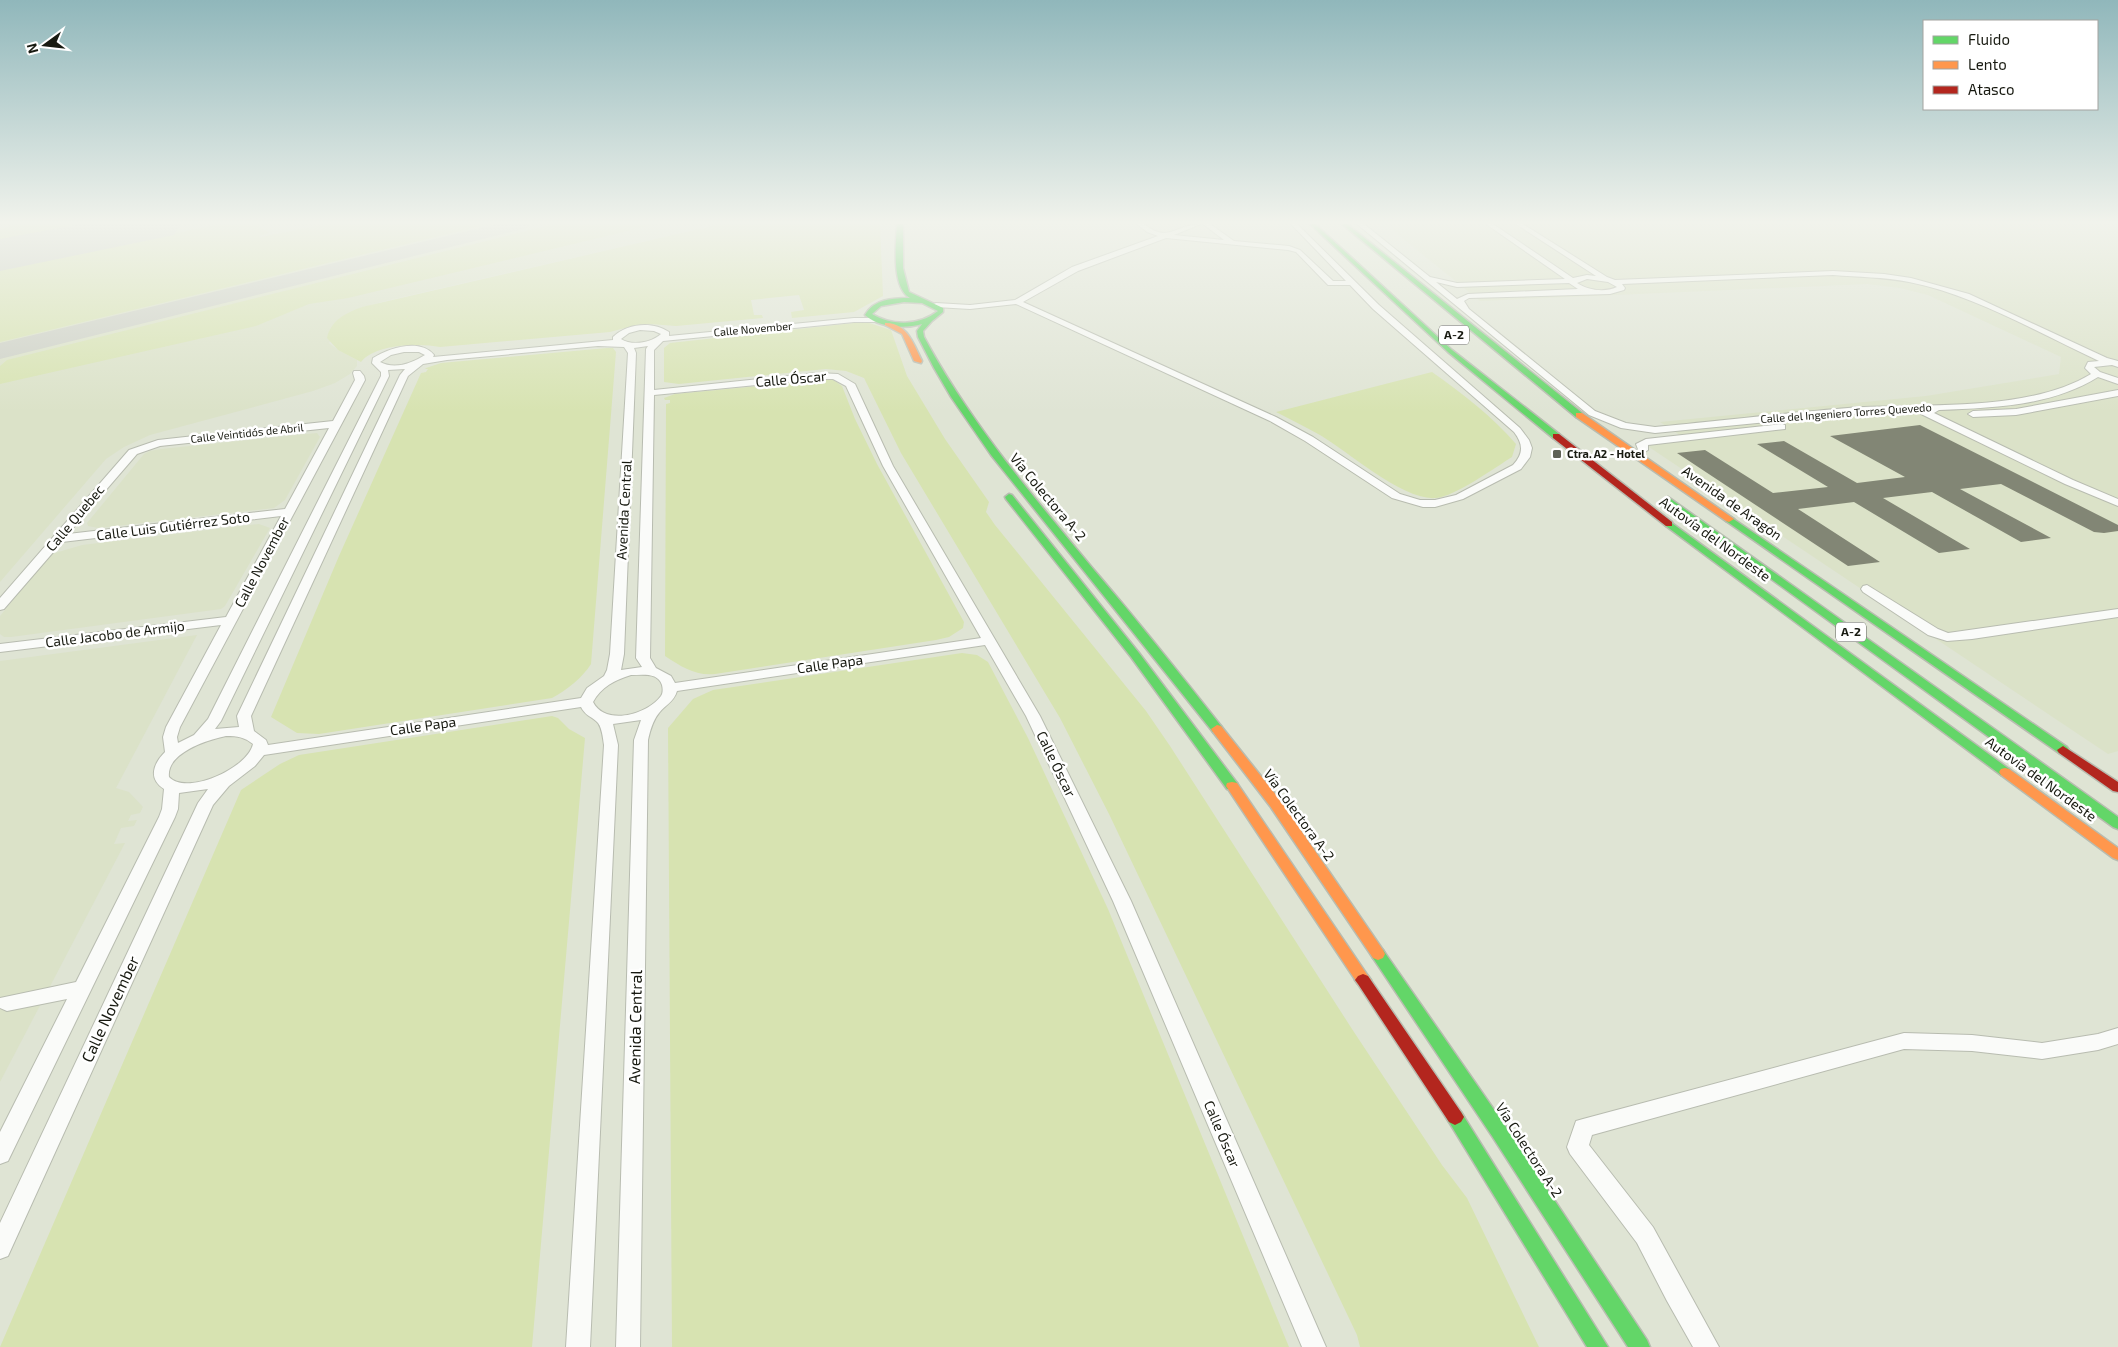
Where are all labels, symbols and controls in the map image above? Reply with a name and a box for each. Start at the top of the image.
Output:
north arrow [20,20,70,70]
legend [1923,20,2098,110]
text: Fluido [1968,30,2010,48]
text: N [22,41,41,56]
text: Lento [1968,55,2007,73]
text: Atasco [1968,80,2014,98]
street label: Calle November [713,319,793,338]
road number: A-2 [1439,326,1469,344]
street label: Calle Óscar [755,367,828,390]
street label: Calle del Ingeniero Torres Quevedo [1760,400,1932,426]
street label: Calle Veintidós de Abril [190,420,305,445]
place label: Ctra. A2 - Hotel [1567,447,1645,460]
marker: Ctra. A2 - Hotel [1551,448,1563,460]
street label: Vía Colectora A-2 [1007,449,1090,544]
street label: Avenida Central [612,459,635,560]
street label: Avenida de Aragón [1679,462,1785,543]
street label: Calle Quebec [42,481,108,554]
street label: Autovía del Nordeste [1657,493,1774,585]
street label: Calle Luis Gutiérrez Soto [95,508,251,543]
street label: Calle November [230,513,293,610]
street label: Calle Jacobo de Armijo [44,617,186,650]
road number: A-2 [1836,622,1866,642]
street label: Calle Papa [796,650,864,677]
street label: Calle Papa [389,712,457,739]
street label: Calle Óscar [1033,728,1080,800]
street label: Autovía del Nordeste [1983,733,2100,825]
street label: Vía Colectora A-2 [1260,765,1339,864]
street label: Calle November [77,952,143,1065]
street label: Avenida Central [624,969,645,1084]
street label: Calle Óscar [1201,1098,1244,1170]
street label: Vía Colectora A-2 [1492,1099,1566,1200]

